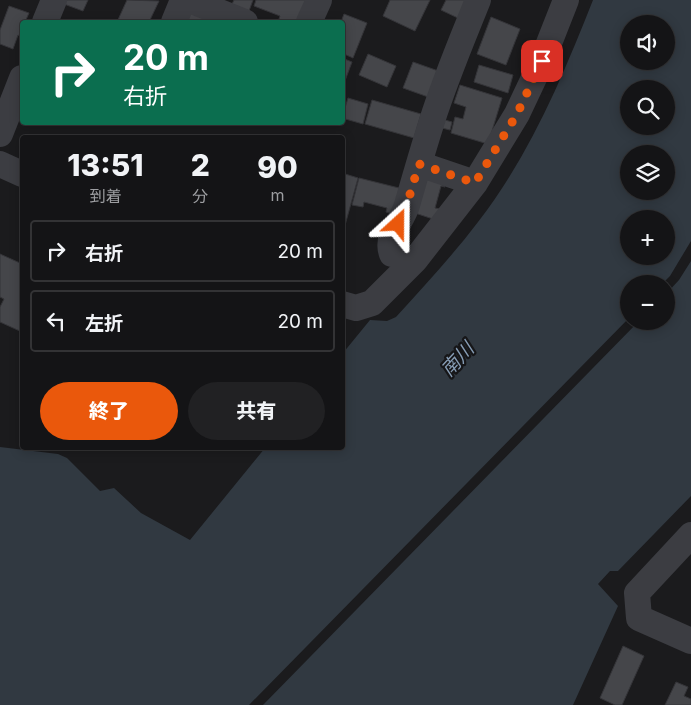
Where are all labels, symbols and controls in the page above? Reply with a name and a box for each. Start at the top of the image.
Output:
map controls [620,15,675,330]
button: sound [620,15,675,70]
text: 20 m [123,36,209,78]
icon: right [40,40,105,105]
pin [521,40,563,82]
icon: arrive [528,47,556,75]
button: search [620,80,675,135]
text: 右折 [123,83,167,109]
button: layers [620,145,675,200]
text: 13:51 [67,147,144,183]
text: 2 [191,147,210,183]
text: 90 [257,149,298,185]
text: m [270,185,284,205]
text: 到着 [89,186,121,206]
text: 分 [192,186,208,206]
position arrow [371,197,423,249]
button: + [620,210,675,265]
icon: right [42,237,70,265]
text: 20 m [277,240,323,263]
text: 右折 [85,242,123,265]
button: − [620,275,675,330]
icon: left [42,307,70,335]
text: 20 m [277,310,323,333]
text: 左折 [85,312,123,335]
water label: 南川 [436,336,480,381]
button: 終了 [40,382,178,440]
button: 共有 [188,382,325,440]

